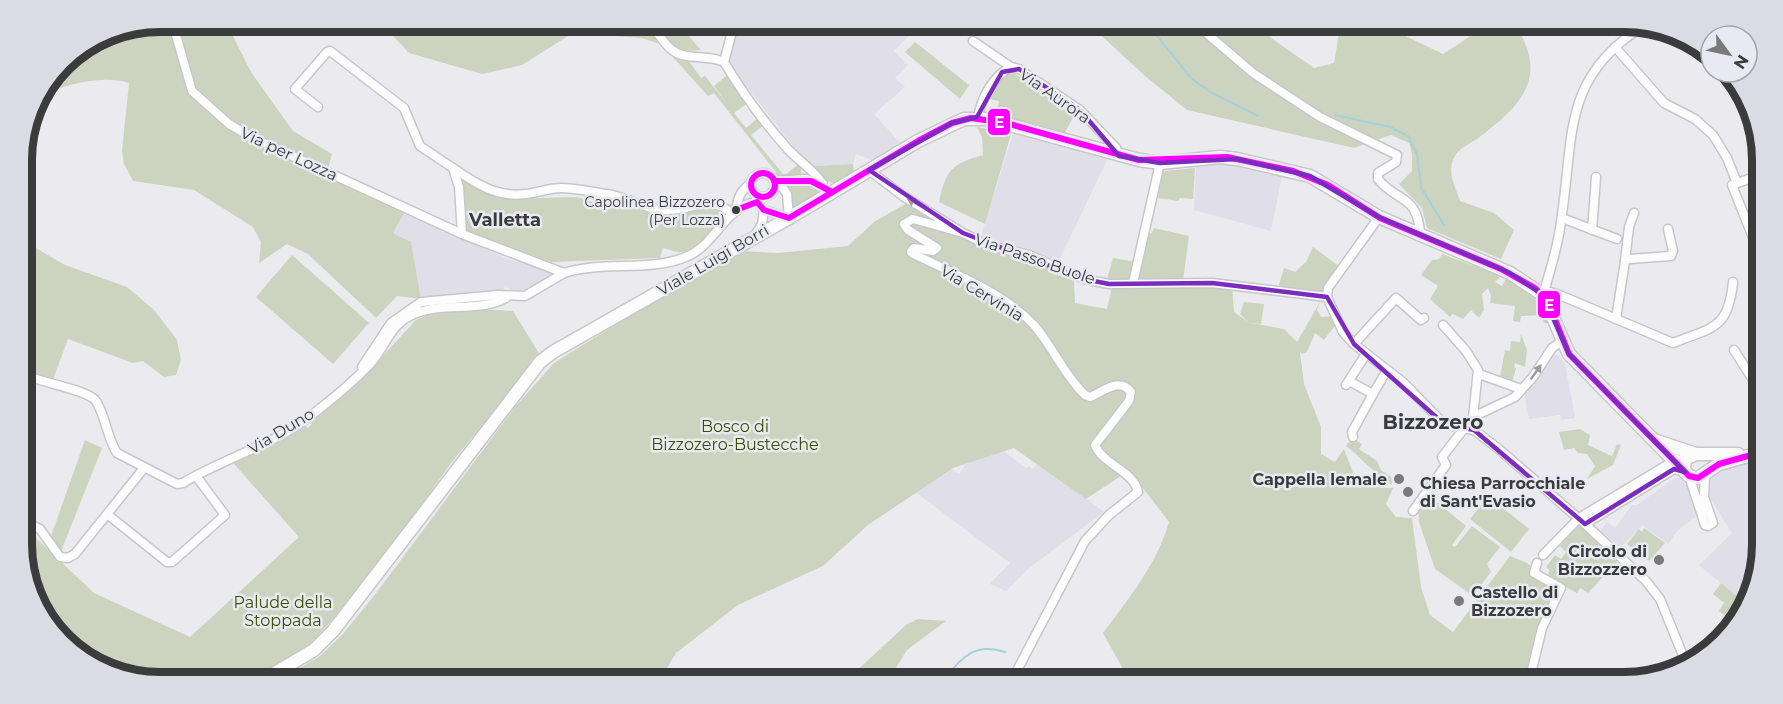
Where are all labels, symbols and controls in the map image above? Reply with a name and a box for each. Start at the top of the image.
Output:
north arrow [1699,24,1759,84]
text: N [1730,51,1753,72]
street label: Via Aurora [1016,65,1094,127]
line badge: E [987,108,1011,136]
text: E [994,113,1004,132]
street label: Via per Lozza [237,123,341,185]
place label: Capolinea Bizzozero (Per Lozza) [585,193,725,229]
one-way arrow [906,198,923,208]
marker: Capolinea Bizzozero (Per Lozza) [730,204,742,216]
district label: Valletta [468,209,541,231]
street label: Viale Luigi Borri [654,220,772,300]
street label: Via Passo Buole [972,229,1098,289]
street label: Via Cervinia [937,261,1027,325]
line badge: E [1537,290,1561,319]
text: E [1544,296,1554,315]
one-way arrow [1530,364,1542,380]
street label: Via Duno [245,404,317,458]
district label: Bizzozero [1383,410,1483,434]
park label: Bosco di Bizzozero-Bustecche [651,417,819,454]
place label: Cappella Iemale [1252,470,1387,489]
marker: Cappella Iemale [1392,472,1406,486]
place label: Chiesa Parrocchiale di Sant'Evasio [1420,474,1585,511]
marker: Chiesa Parrocchiale di Sant'Evasio [1401,485,1415,499]
place label: Circolo di Bizzozzero [1558,542,1647,579]
marker: Circolo di Bizzozzero [1652,553,1666,567]
place label: Castello di Bizzozero [1471,583,1558,620]
park label: Palude della Stoppada [233,593,333,630]
marker: Castello di Bizzozero [1452,594,1466,608]

